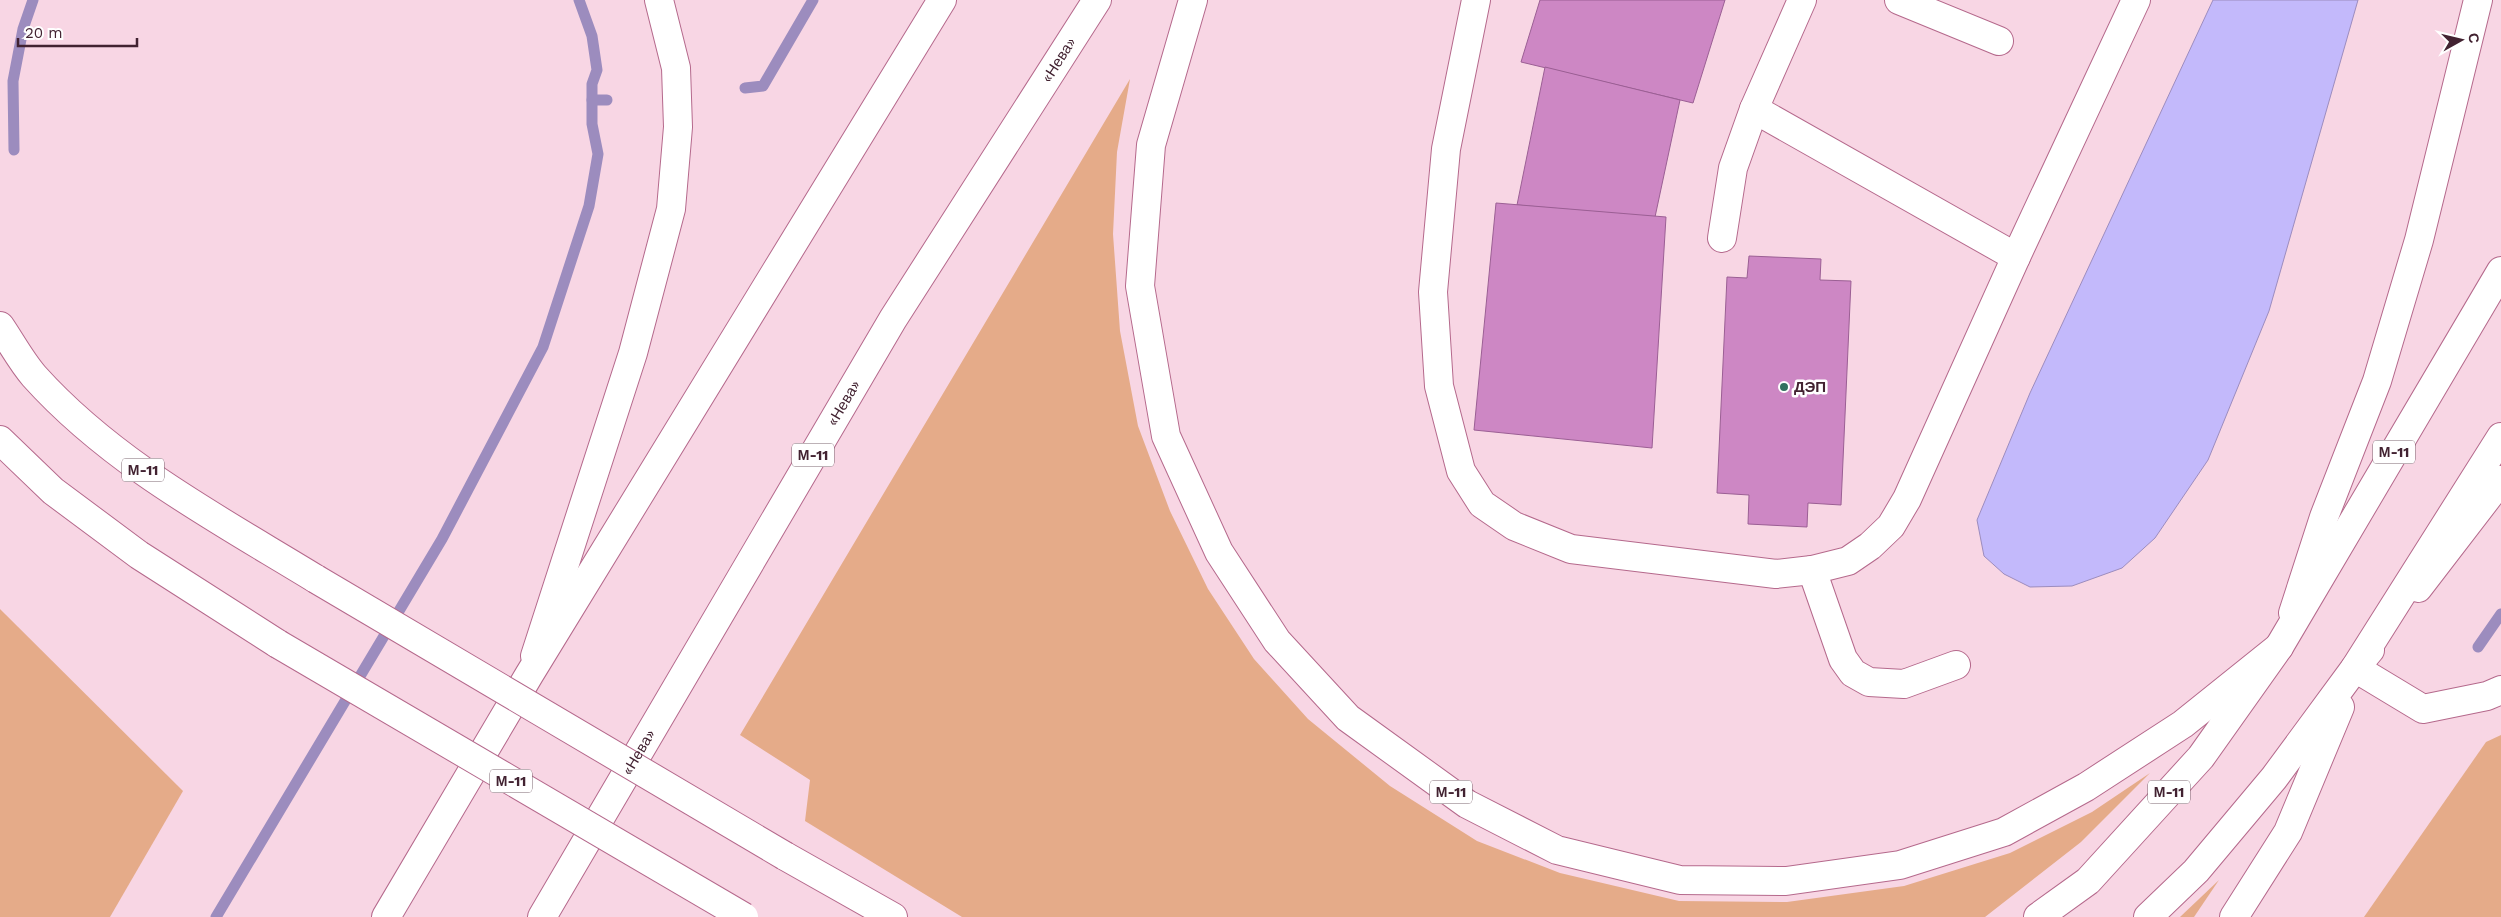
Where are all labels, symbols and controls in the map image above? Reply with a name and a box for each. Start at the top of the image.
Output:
scale bar [18,15,136,47]
north arrow [2436,15,2486,65]
text: 20 m [25,24,63,42]
text: С [2465,32,2483,44]
street label: «Нева» [1038,34,1080,86]
street label: «Нева» [823,377,864,429]
place label: ДЭП [1794,378,1826,396]
marker: ДЭП [1778,381,1790,393]
road number: М-11 [2373,441,2415,464]
road number: М-11 [792,444,834,466]
road number: М-11 [122,458,164,482]
street label: «Нева» [618,726,659,778]
road number: М-11 [490,769,532,792]
road number: М-11 [1430,780,1472,804]
road number: М-11 [2148,780,2190,804]

